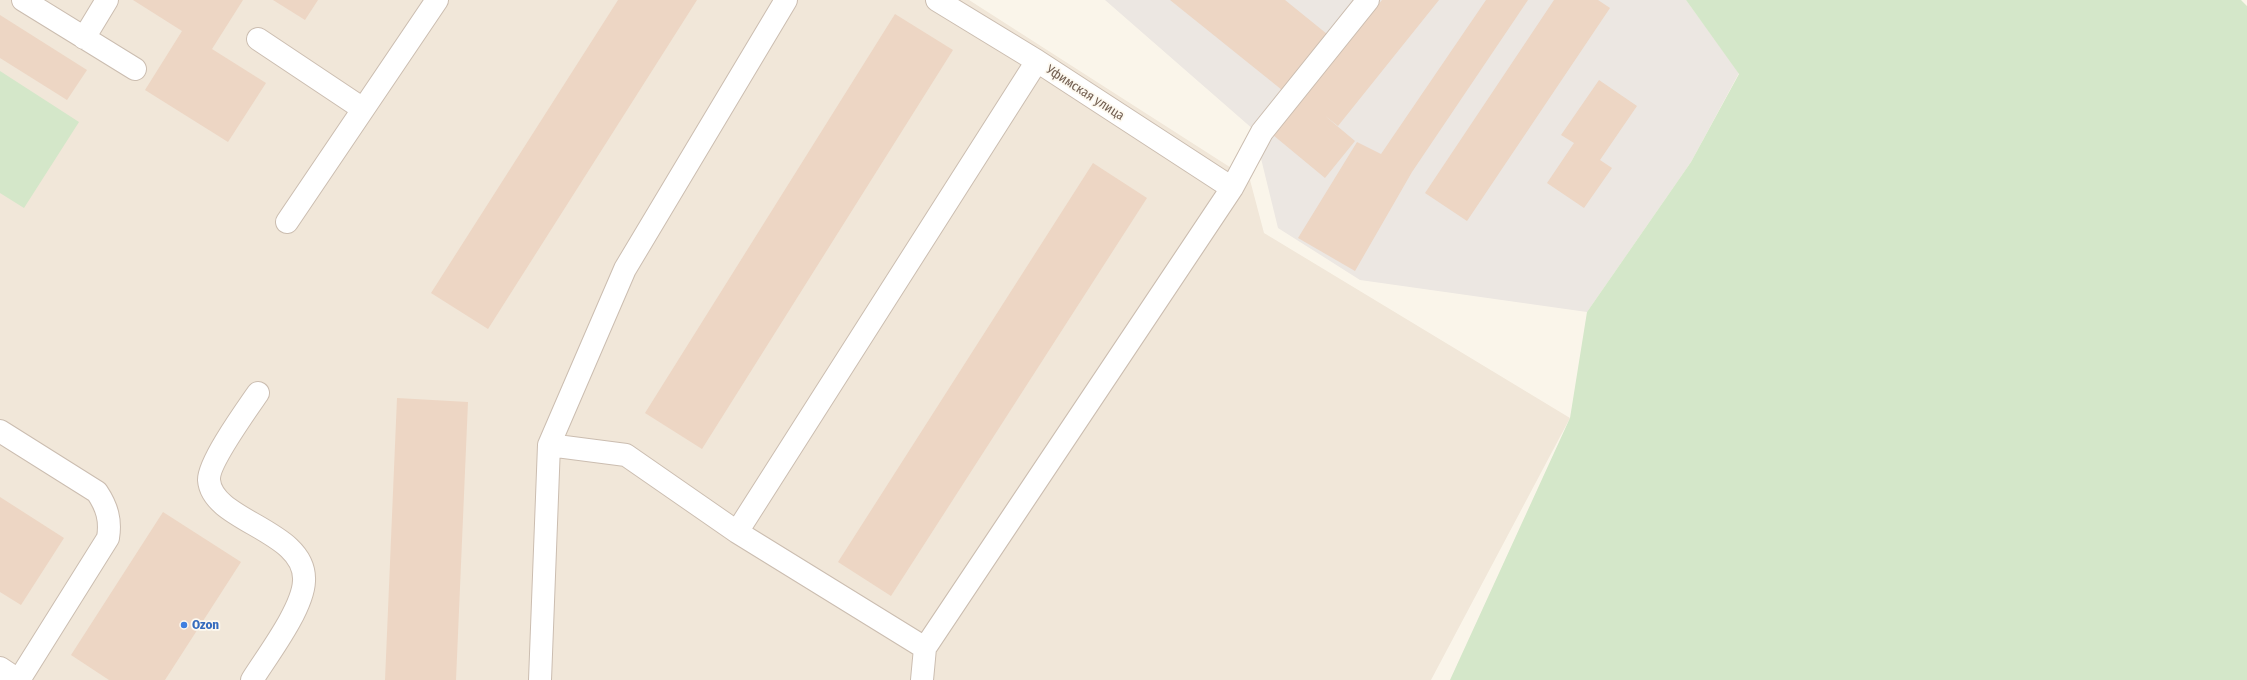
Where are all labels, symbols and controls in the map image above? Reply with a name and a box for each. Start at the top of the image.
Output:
street label: Уфимская улица [1043,62,1127,124]
place label: Ozon [192,617,219,633]
marker: Ozon [179,620,189,630]

